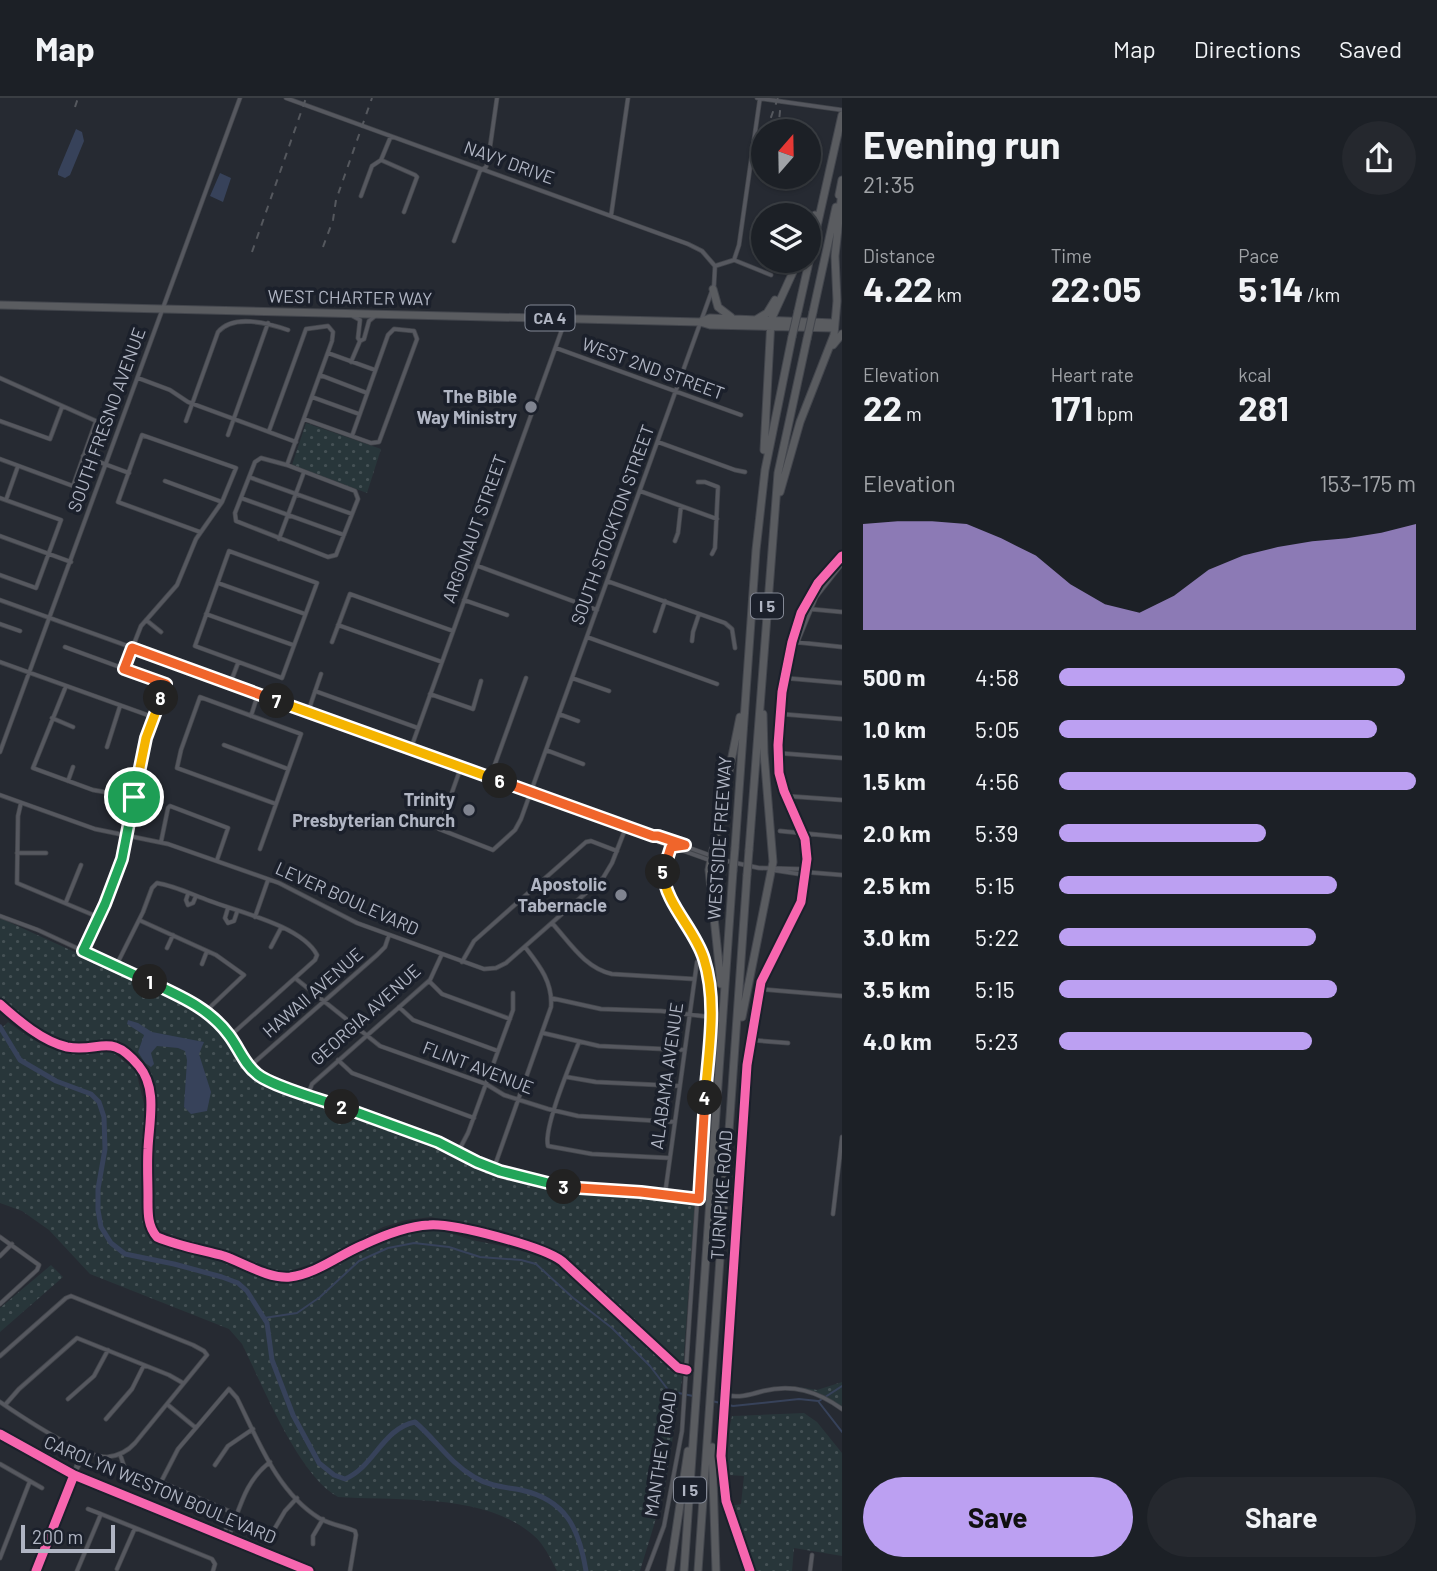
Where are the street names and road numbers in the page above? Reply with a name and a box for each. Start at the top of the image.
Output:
street label: NAVY DRIVE [461,136,558,189]
street label: WEST CHARTER WAY [267,285,433,309]
road number: CA 4 [526,306,574,330]
street label: SOUTH FRESNO AVENUE [62,324,150,515]
street label: WEST 2ND STREET [579,332,728,404]
street label: SOUTH STOCKTON STREET [566,422,659,628]
street label: ARGONAUT STREET [437,452,511,606]
road number: I 5 [751,593,783,618]
street label: WESTSIDE FREEWAY [702,755,736,921]
street label: LEVER BOULEVARD [272,857,423,940]
street label: HAWAII AVENUE [258,943,367,1042]
street label: GEORGIA AVENUE [306,959,425,1069]
street label: ALABAMA AVENUE [645,1001,687,1151]
street label: FLINT AVENUE [420,1036,537,1098]
street label: TURNPIKE ROAD [705,1129,737,1260]
street label: MANTHEY ROAD [639,1389,681,1518]
street label: CAROLYN WESTON BOULEVARD [41,1430,280,1548]
road number: I 5 [674,1478,706,1502]

